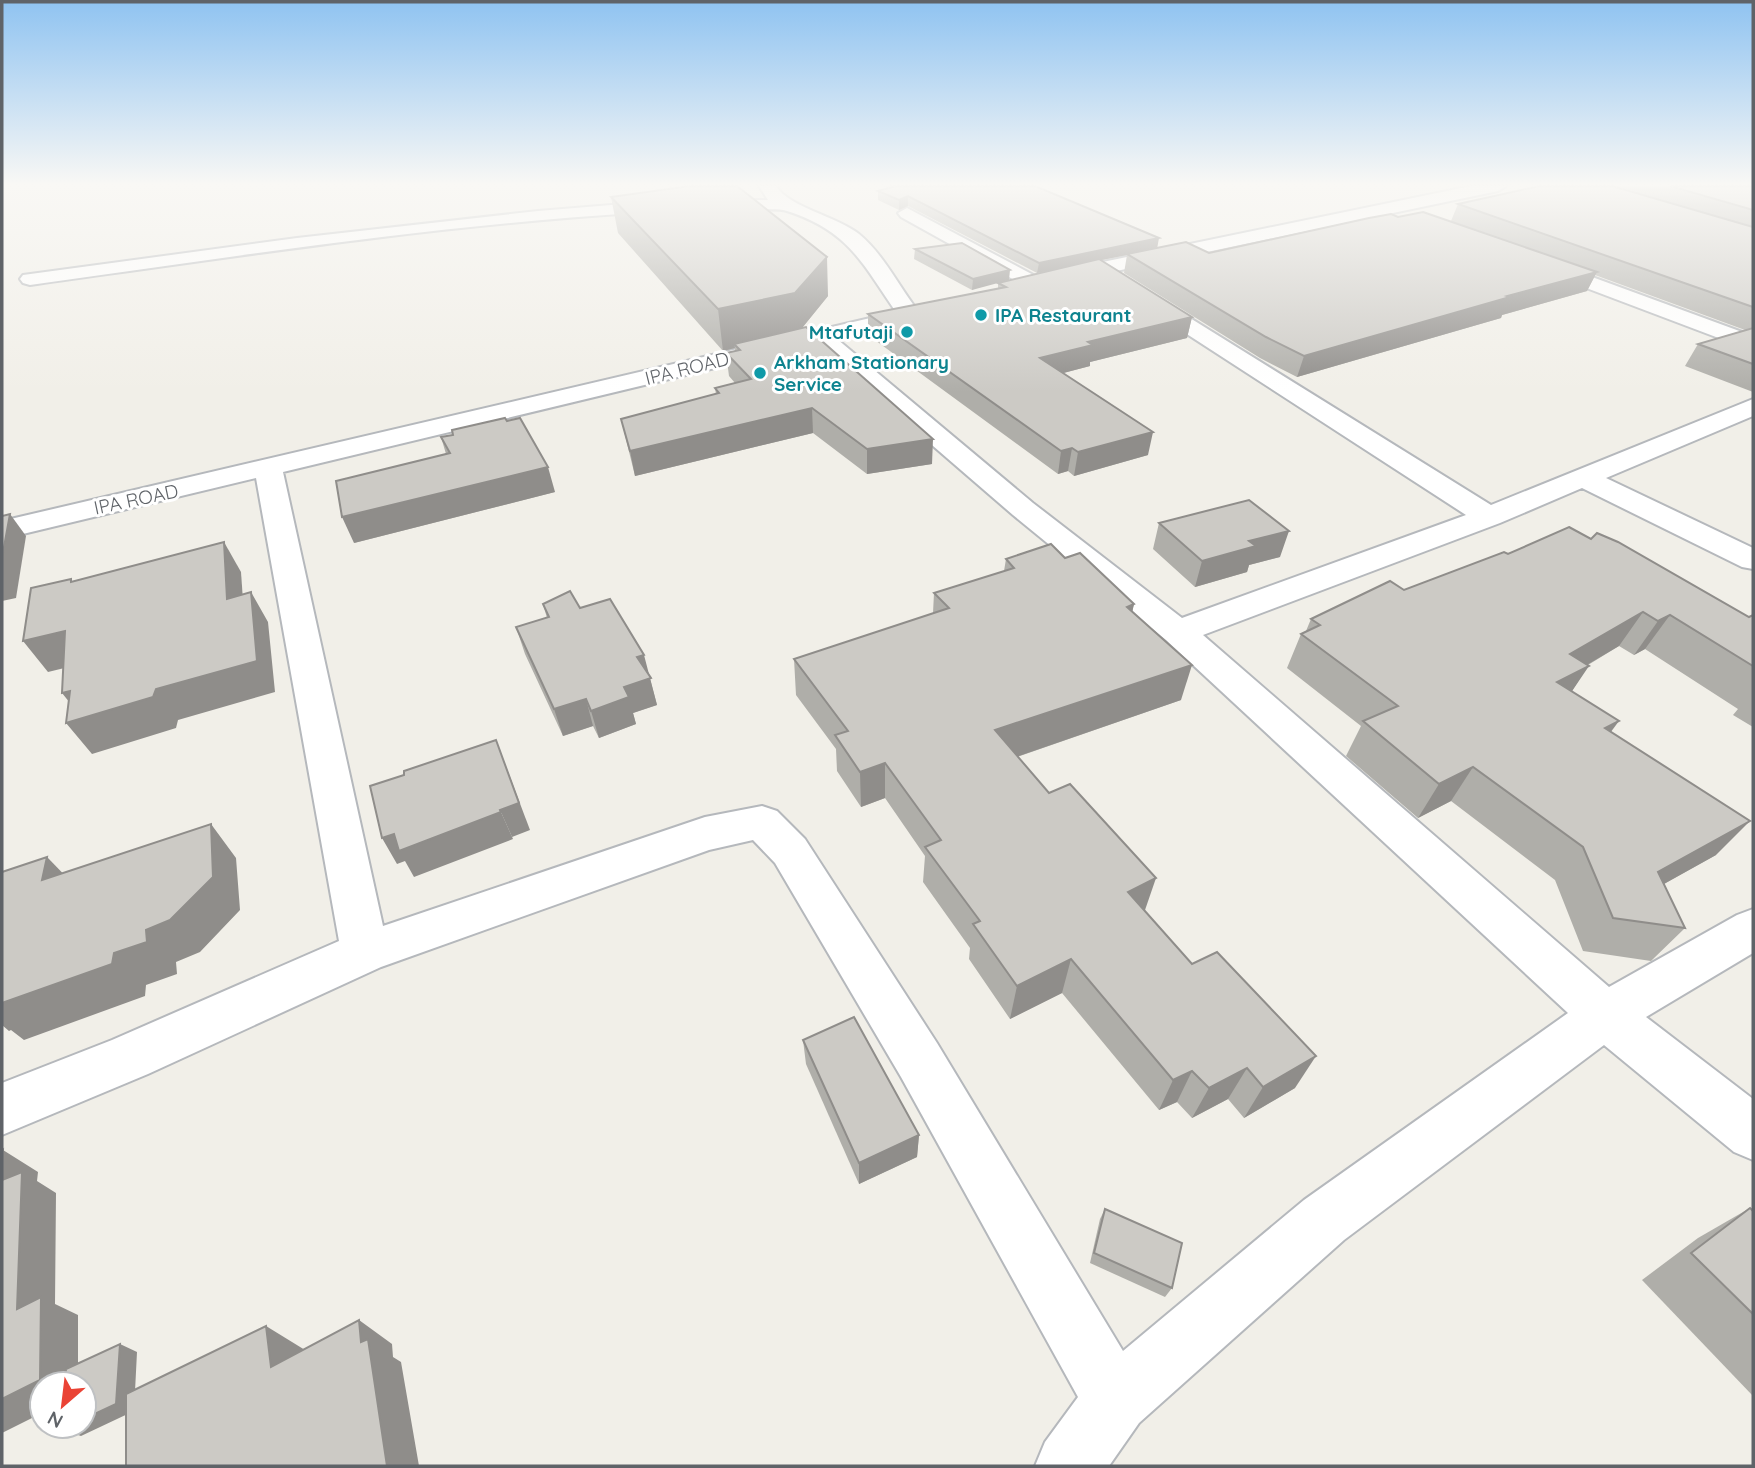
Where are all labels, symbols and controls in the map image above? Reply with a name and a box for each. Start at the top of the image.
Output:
place label: IPA Restaurant [995,303,1131,327]
marker: IPA Restaurant [973,307,989,323]
place label: Mtafutaji [809,320,893,344]
marker: Mtafutaji [899,324,915,340]
street label: IPA ROAD [642,346,732,390]
place label: Arkham Stationary Service [774,350,949,396]
marker: Arkham Stationary Service [752,365,768,381]
street label: IPA ROAD [92,478,180,520]
north arrow [28,1370,98,1440]
text: N [43,1406,67,1434]

